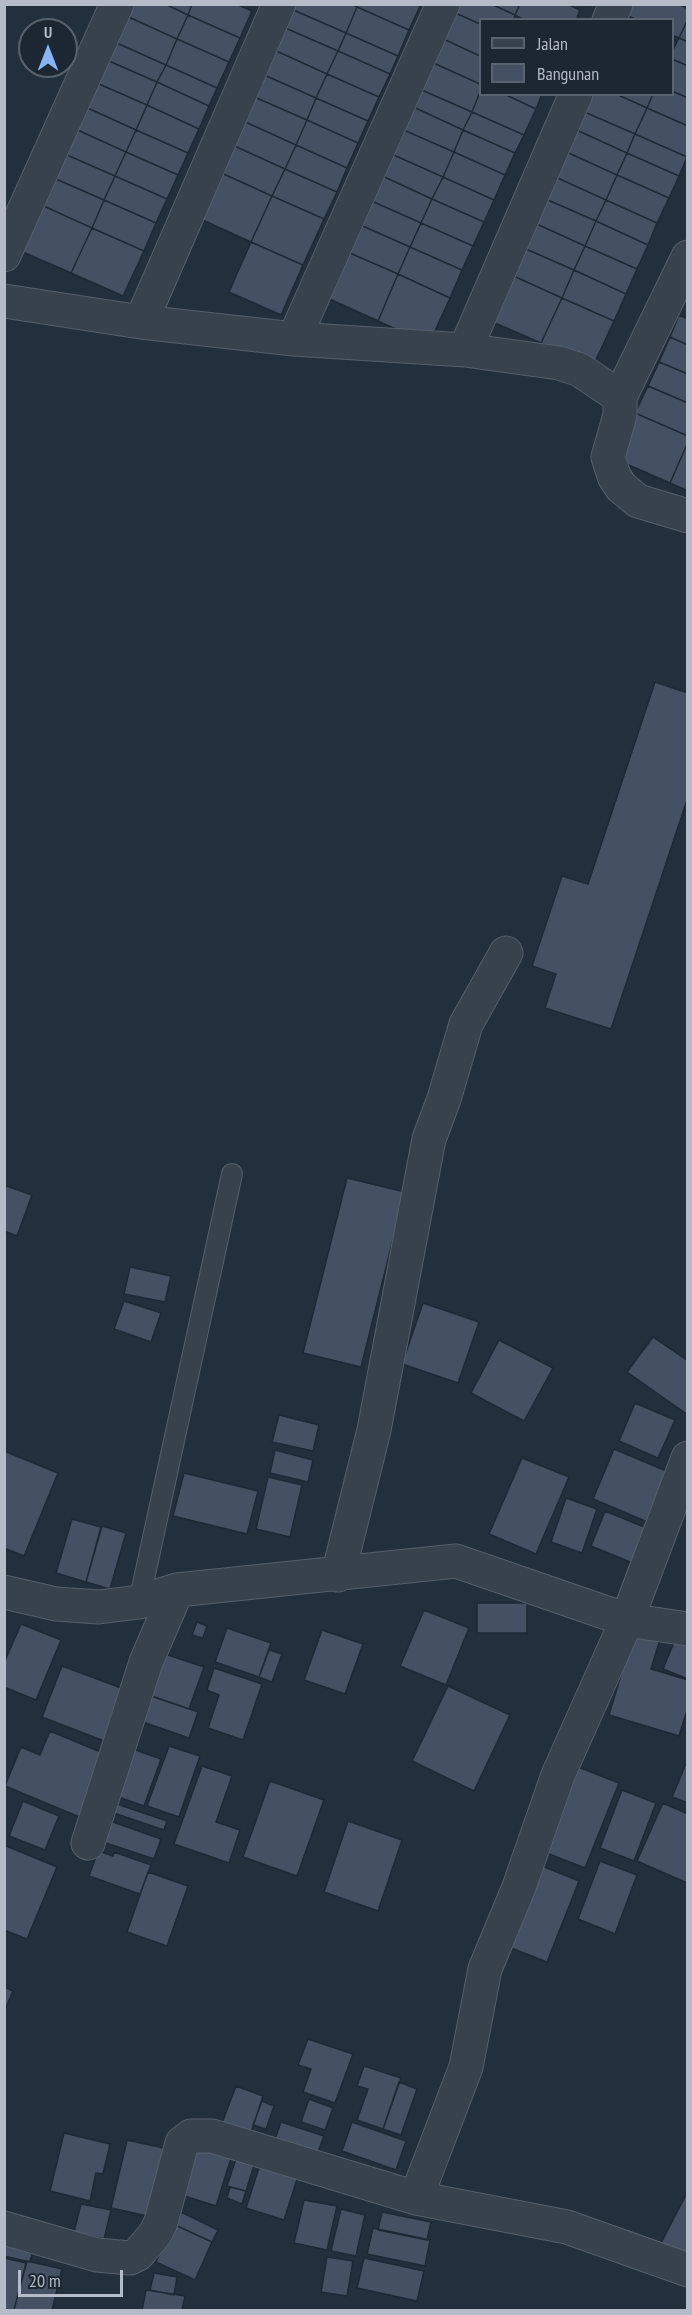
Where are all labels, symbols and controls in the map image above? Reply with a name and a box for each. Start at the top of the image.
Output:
north arrow [18,18,78,78]
legend [479,18,674,96]
text: U [44,22,52,42]
text: Jalan [537,32,568,55]
text: Bangunan [537,62,599,85]
scale bar [21,2258,126,2296]
text: 20 m [29,2269,61,2292]

